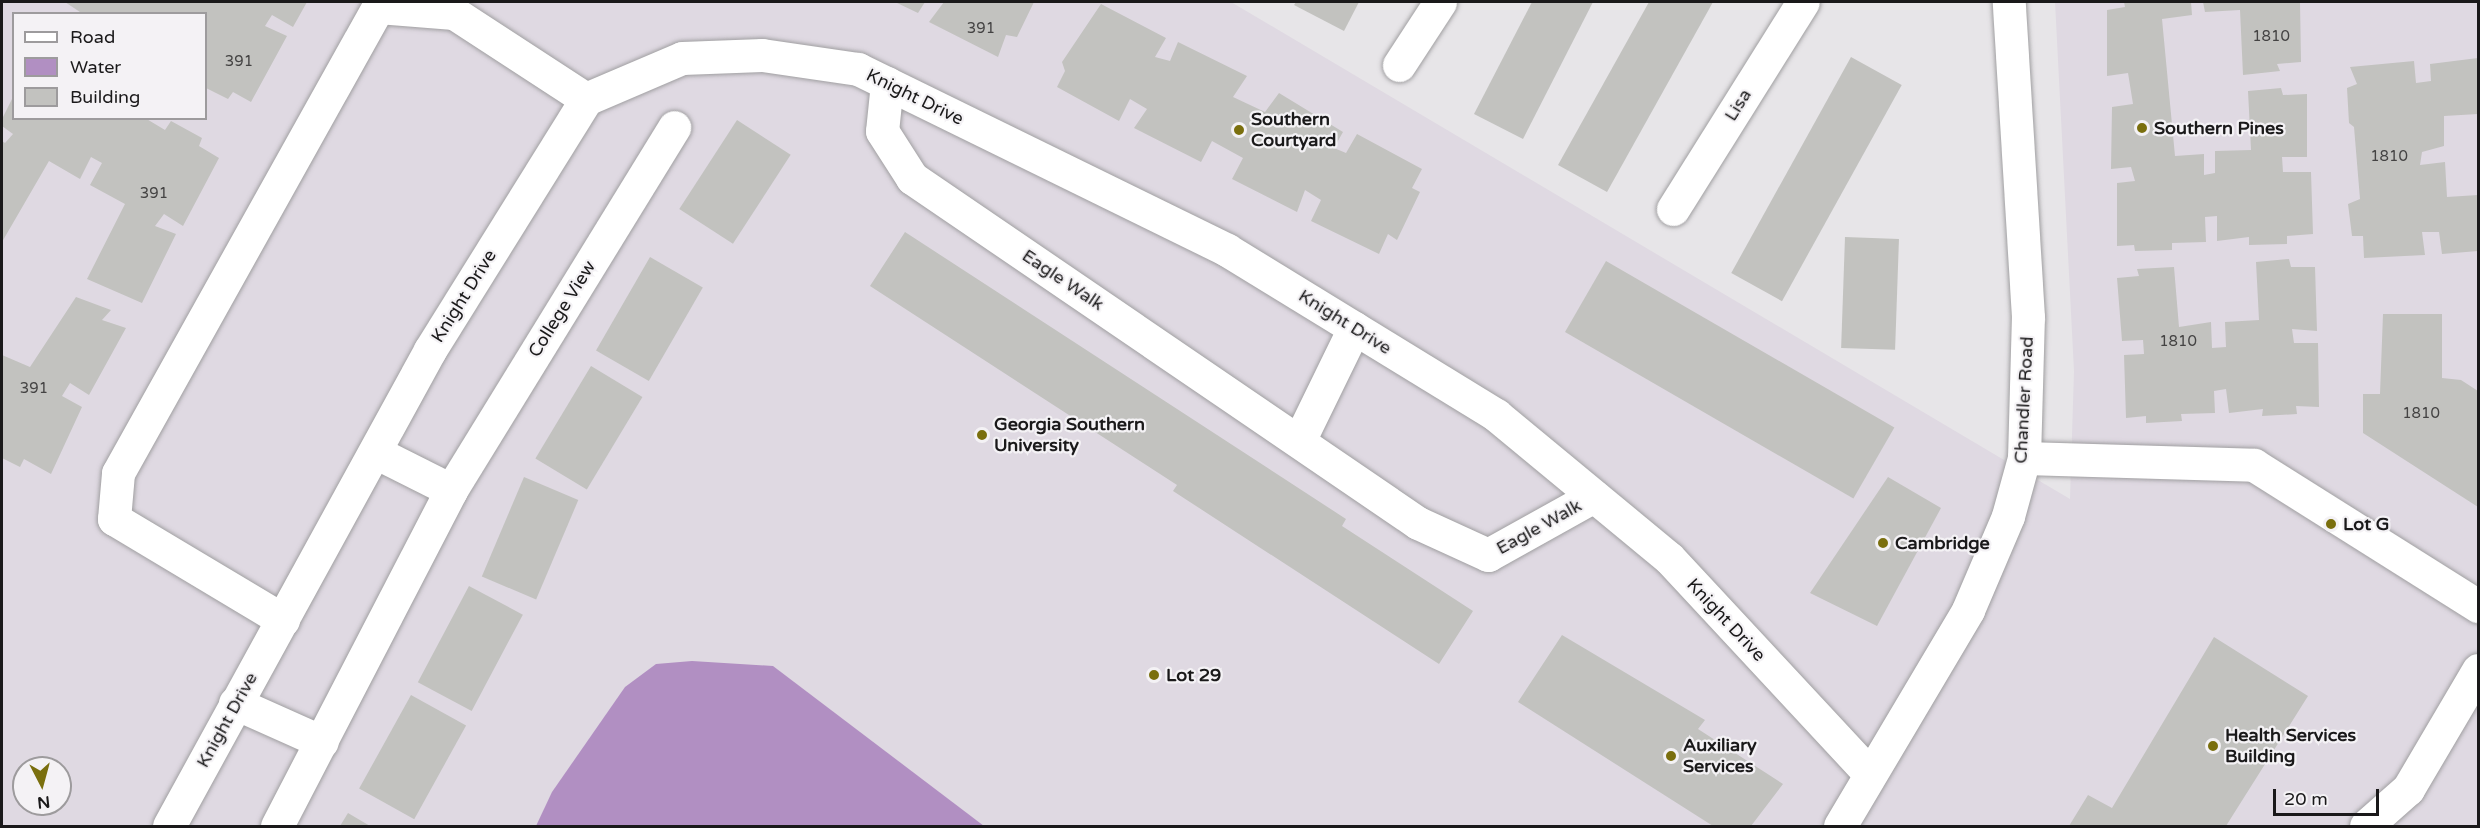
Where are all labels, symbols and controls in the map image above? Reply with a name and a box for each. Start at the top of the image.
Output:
legend [12,12,207,120]
house number: 391 [967,20,995,38]
text: Road [70,26,115,48]
house number: 1810 [2252,28,2290,46]
house number: 391 [225,53,253,71]
text: Water [70,56,121,78]
street label: Knight Drive [863,64,967,130]
street label: Lisa [1720,85,1756,125]
text: Building [70,86,140,108]
place label: Southern Courtyard [1251,109,1336,152]
place label: Southern Pines [2154,117,2284,139]
marker: Southern Pines [2135,121,2149,135]
marker: Southern Courtyard [1232,123,1246,137]
house number: 1810 [2370,148,2408,166]
house number: 391 [140,185,168,203]
street label: Eagle Walk [1018,245,1108,315]
street label: Knight Drive [427,246,501,346]
street label: College View [524,257,600,361]
street label: Knight Drive [1295,285,1395,359]
house number: 1810 [2159,333,2197,351]
street label: Chandler Road [2010,336,2038,464]
house number: 391 [20,380,48,398]
house number: 1810 [2402,405,2440,423]
place label: Georgia Southern University [994,414,1145,456]
marker: Georgia Southern University [975,428,989,442]
street label: Eagle Walk [1493,495,1585,559]
place label: Lot G [2343,513,2389,535]
marker: Lot G [2324,517,2338,531]
place label: Cambridge [1895,532,1990,554]
marker: Cambridge [1876,536,1890,550]
street label: Knight Drive [1682,574,1770,666]
place label: Lot 29 [1166,664,1221,686]
marker: Lot 29 [1147,668,1161,682]
street label: Knight Drive [192,669,262,771]
place label: Health Services Building [2225,725,2356,768]
place label: Auxiliary Services [1683,735,1757,777]
marker: Health Services Building [2206,739,2220,753]
marker: Auxiliary Services [1664,749,1678,763]
north arrow [12,756,72,816]
scale bar [2276,777,2382,815]
text: 20 m [2284,788,2328,810]
text: N [36,791,51,813]

